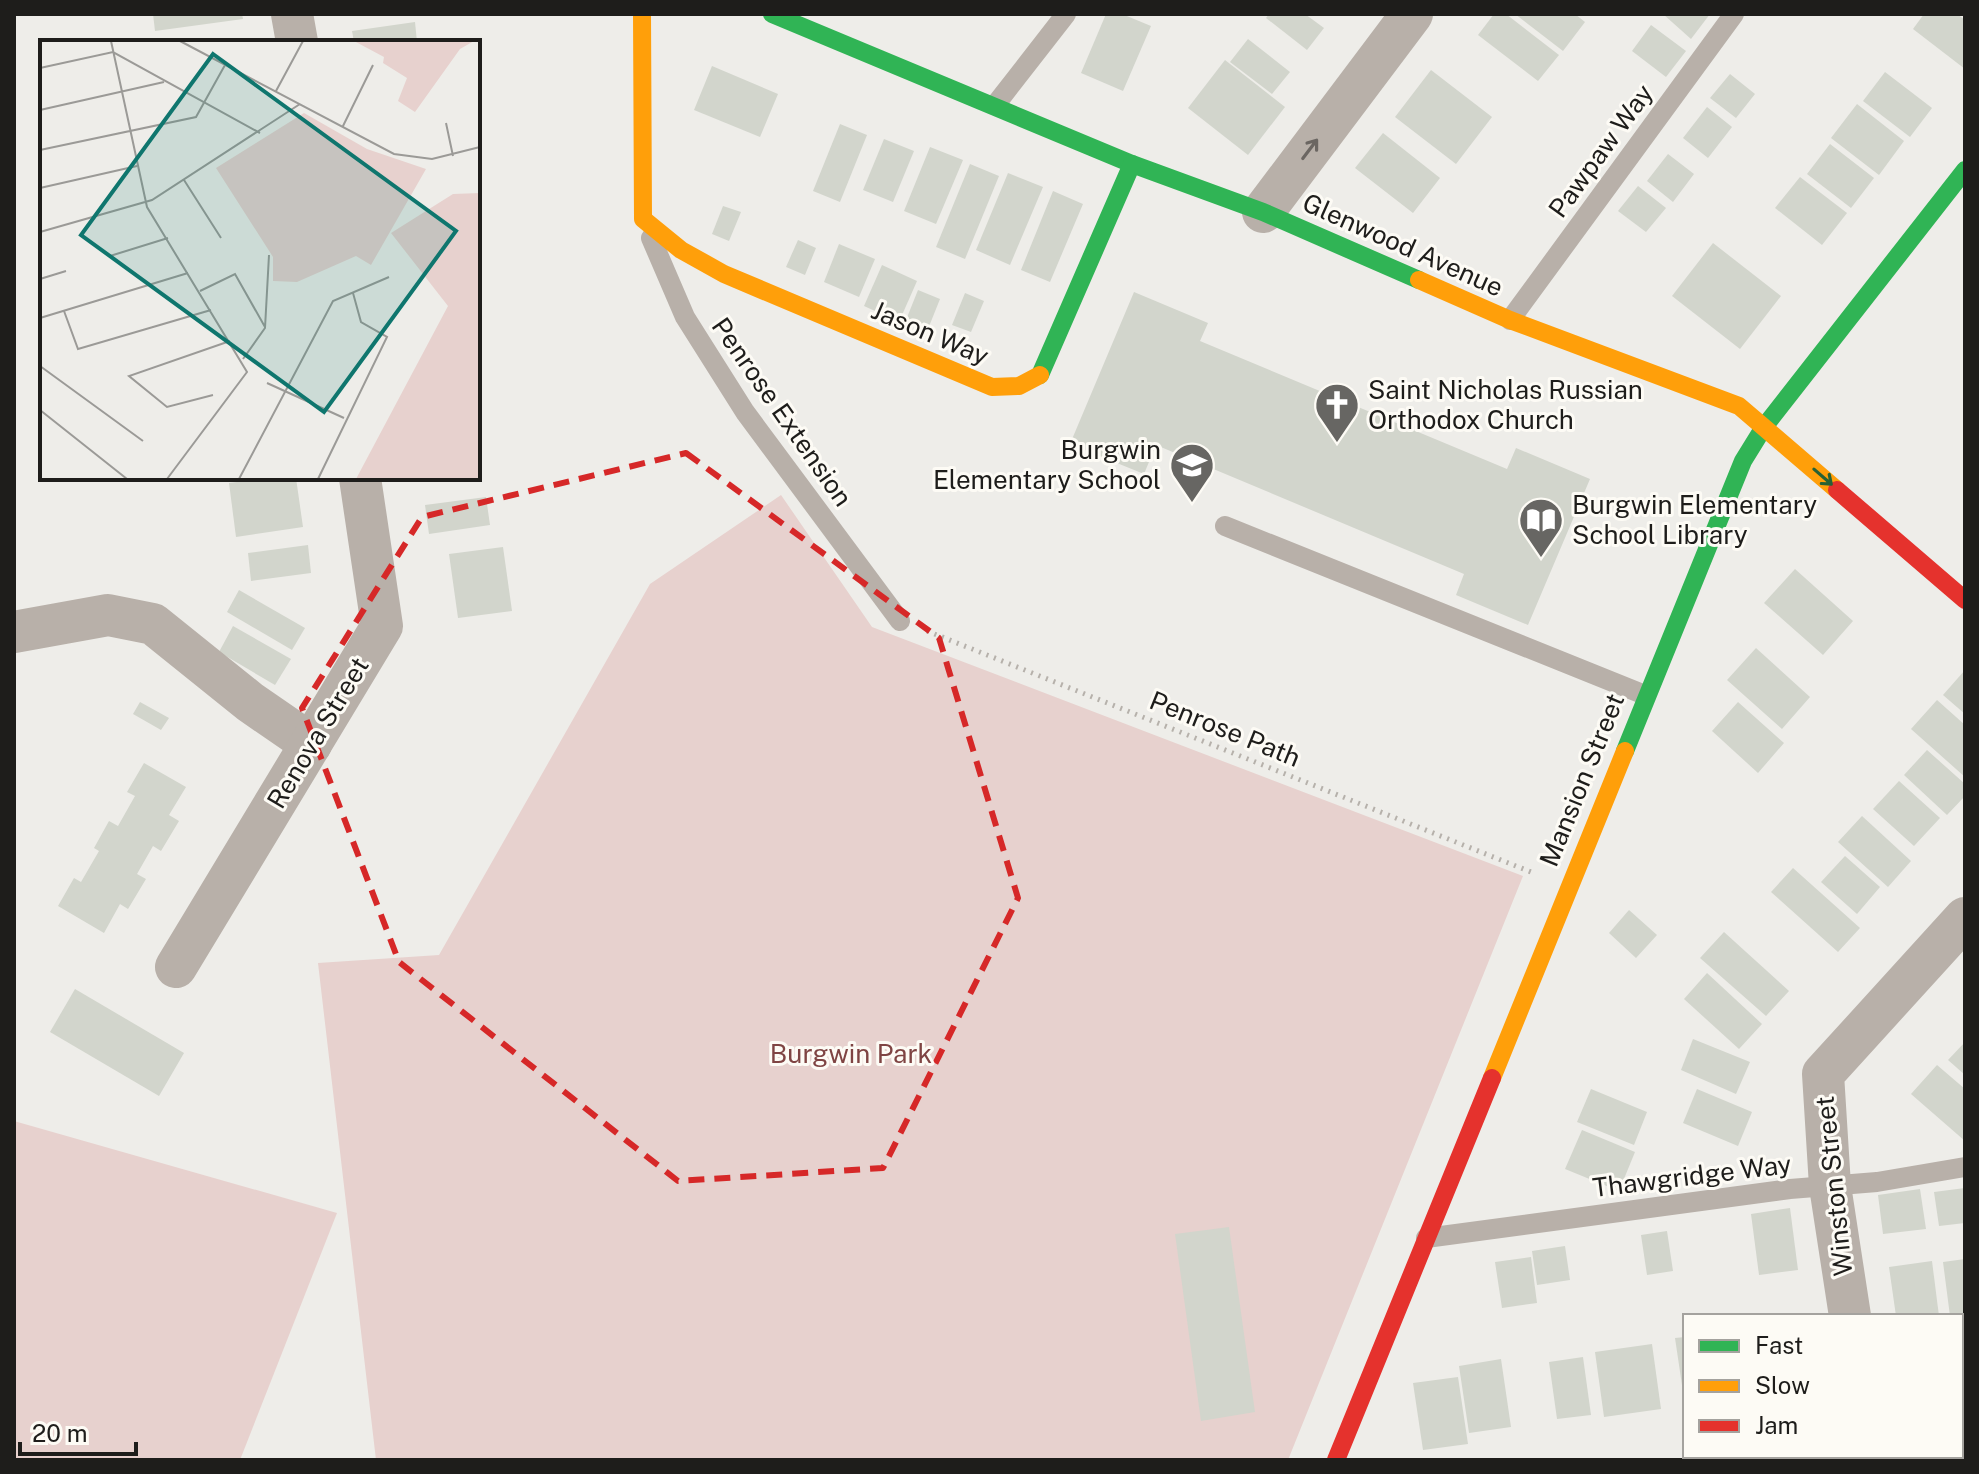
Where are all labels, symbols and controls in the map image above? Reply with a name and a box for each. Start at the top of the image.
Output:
inset map [40,40,480,480]
street label: Pawpaw Way [1542,78,1659,223]
one-way arrow [1301,139,1318,160]
street label: Glenwood Avenue [1298,186,1508,303]
street label: Jason Way [867,294,994,371]
street label: Penrose Extension [706,311,859,512]
place label: Saint Nicholas Russian Orthodox Church [1368,374,1643,435]
church icon: Saint Nicholas Russian Orthodox Church [1313,381,1361,444]
place label: Burgwin Elementary School [933,434,1161,495]
school or university icon: Burgwin Elementary School [1168,441,1216,504]
one-way arrow [1813,468,1833,486]
place label: Burgwin Elementary School Library [1572,489,1817,550]
library icon: Burgwin Elementary School Library [1517,496,1565,559]
street label: Renova Street [260,652,375,814]
street label: Penrose Path [1145,684,1305,773]
street label: Mansion Street [1533,689,1630,871]
park label: Burgwin Park [770,1038,932,1069]
street label: Winston Street [1809,1094,1858,1278]
street label: Thawgridge Way [1591,1148,1793,1203]
legend [1683,1314,1963,1458]
text: Fast [1755,1331,1803,1359]
text: Slow [1755,1371,1810,1399]
scale bar [20,1406,136,1456]
text: Jam [1755,1411,1798,1439]
text: 20 m [32,1419,88,1447]

